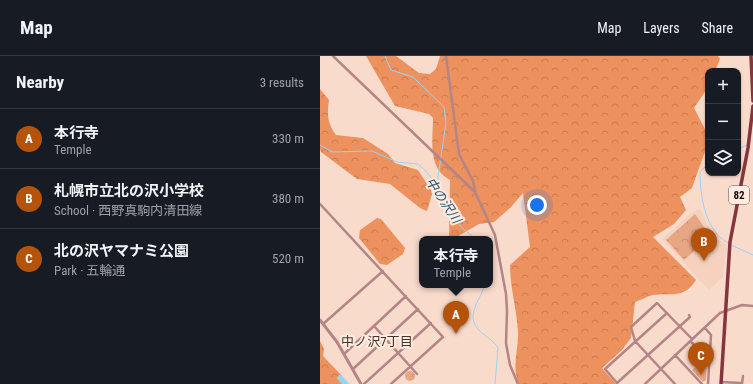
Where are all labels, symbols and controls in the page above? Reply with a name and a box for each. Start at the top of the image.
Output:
text: Map [20,16,53,39]
text: Map [597,20,621,36]
text: Layers [643,20,680,36]
text: Share [702,20,733,36]
map controls [705,68,741,176]
button: + [705,68,741,104]
text: Nearby [16,72,64,92]
text: 3 results [260,75,304,90]
button: − [705,104,741,140]
text: 本行寺 [54,124,99,142]
text: A [25,131,33,146]
text: 330 m [272,131,304,146]
button: layers [705,140,741,176]
text: Temple [54,142,92,157]
water label: 中の沢川 [423,175,465,228]
text: 札幌市立北の沢小学校 [54,182,204,200]
road number: 82 [729,186,749,204]
text: B [25,191,33,206]
text: 380 m [272,191,304,206]
your location [527,195,547,215]
text: School · 西野真駒内清田線 [54,203,202,218]
pin: B [691,228,717,261]
popup [419,236,493,288]
text: 北の沢ヤマナミ公園 [54,242,189,260]
text: 本行寺 [433,247,479,265]
text: C [25,251,33,266]
text: 520 m [272,251,304,266]
text: Park · 五輪通 [54,263,125,278]
text: Temple [433,265,471,280]
pin: A [443,301,469,334]
district label: 中ノ沢7丁目 [341,334,413,349]
pin: C [688,342,714,375]

